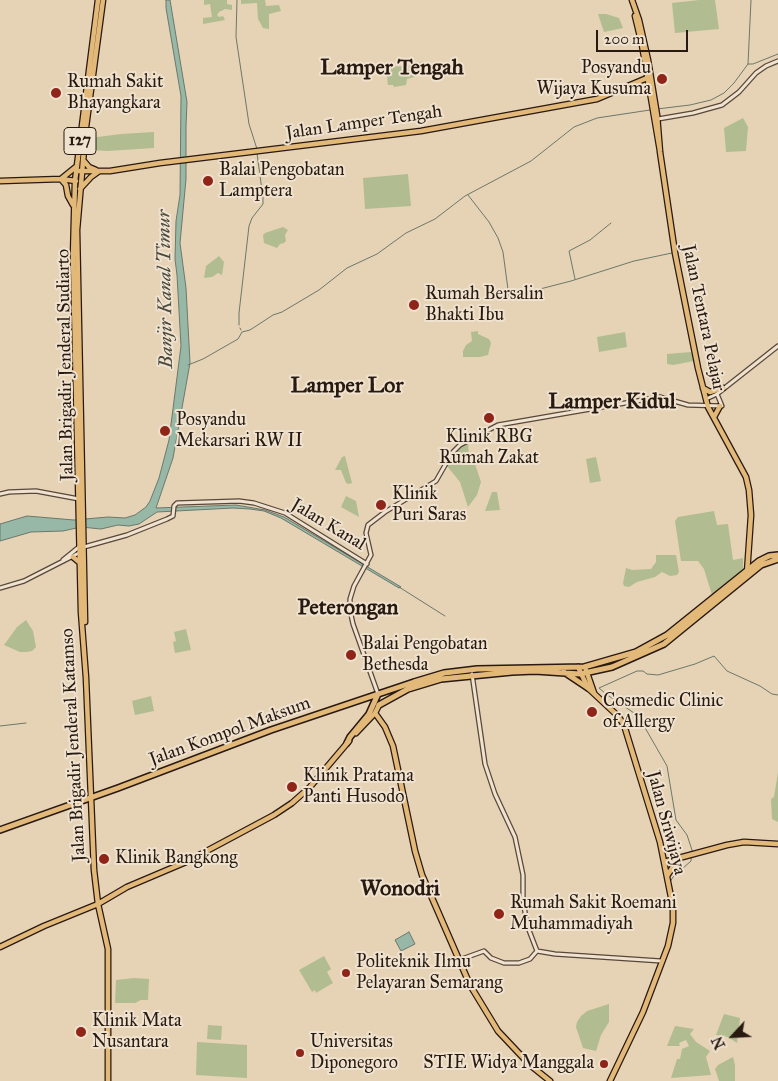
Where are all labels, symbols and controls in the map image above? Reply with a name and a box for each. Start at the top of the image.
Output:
scale bar [598,20,690,52]
text: 200 m [604,30,645,48]
district label: Lamper Tengah [320,56,464,82]
place label: Posyandu Wijaya Kusuma [536,58,651,100]
place label: Rumah Sakit Bhayangkara [67,72,163,115]
marker: Posyandu Wijaya Kusuma [655,72,669,86]
marker: Rumah Sakit Bhayangkara [49,86,63,100]
street label: Jalan Lamper Tengah [284,101,444,145]
road number: 127 [64,128,96,154]
place label: Balai Pengobatan Lamptera [219,160,345,202]
marker: Balai Pengobatan Lamptera [201,174,215,188]
water label: Banjir Kanal Timur [153,209,179,369]
street label: Jalan Tentara Pelajar [677,243,729,393]
street label: Jalan Brigadir Jenderal Sudiarto [53,249,79,481]
place label: Rumah Bersalin Bhakti Ibu [425,284,544,326]
marker: Rumah Bersalin Bhakti Ibu [407,298,421,312]
district label: Lamper Lor [291,374,403,400]
district label: Lamper Kidul [548,390,676,416]
place label: Posyandu Mekarsari RW II [176,410,303,452]
marker: Klinik RBG Rumah Zakat [482,411,496,425]
marker: Posyandu Mekarsari RW II [158,424,172,438]
place label: Klinik RBG Rumah Zakat [439,427,539,469]
place label: Klinik Puri Saras [392,484,466,526]
street label: Jalan Kanal [287,494,369,556]
marker: Klinik Puri Saras [374,498,388,512]
district label: Peterongan [298,596,398,622]
street label: Jalan Brigadir Jenderal Katamso [57,628,91,862]
place label: Balai Pengobatan Bethesda [362,634,488,676]
marker: Balai Pengobatan Bethesda [344,648,358,662]
place label: Cosmedic Clinic of Allergy [603,691,723,734]
street label: Jalan Kompol Maksum [146,693,314,771]
marker: Cosmedic Clinic of Allergy [585,705,599,719]
place label: Klinik Pratama Panti Husodo [303,766,414,809]
street label: Jalan Sriwijaya [642,769,690,877]
marker: Klinik Pratama Panti Husodo [285,780,299,794]
place label: Klinik Bangkong [115,848,238,870]
marker: Klinik Bangkong [97,852,111,866]
district label: Wonodri [360,877,440,903]
place label: Rumah Sakit Roemani Muhammadiyah [510,893,677,936]
marker: Rumah Sakit Roemani Muhammadiyah [492,907,506,921]
place label: Politeknik Ilmu Pelayaran Semarang [356,952,503,994]
marker: Politeknik Ilmu Pelayaran Semarang [340,967,352,979]
place label: Klinik Mata Nusantara [92,1011,182,1054]
north arrow [708,1011,758,1061]
marker: Klinik Mata Nusantara [74,1025,88,1039]
place label: Universitas Diponegoro [310,1032,398,1074]
text: N [709,1034,729,1052]
marker: Universitas Diponegoro [294,1047,306,1059]
place label: STIE Widya Manggala [423,1053,594,1075]
marker: STIE Widya Manggala [598,1058,610,1070]

